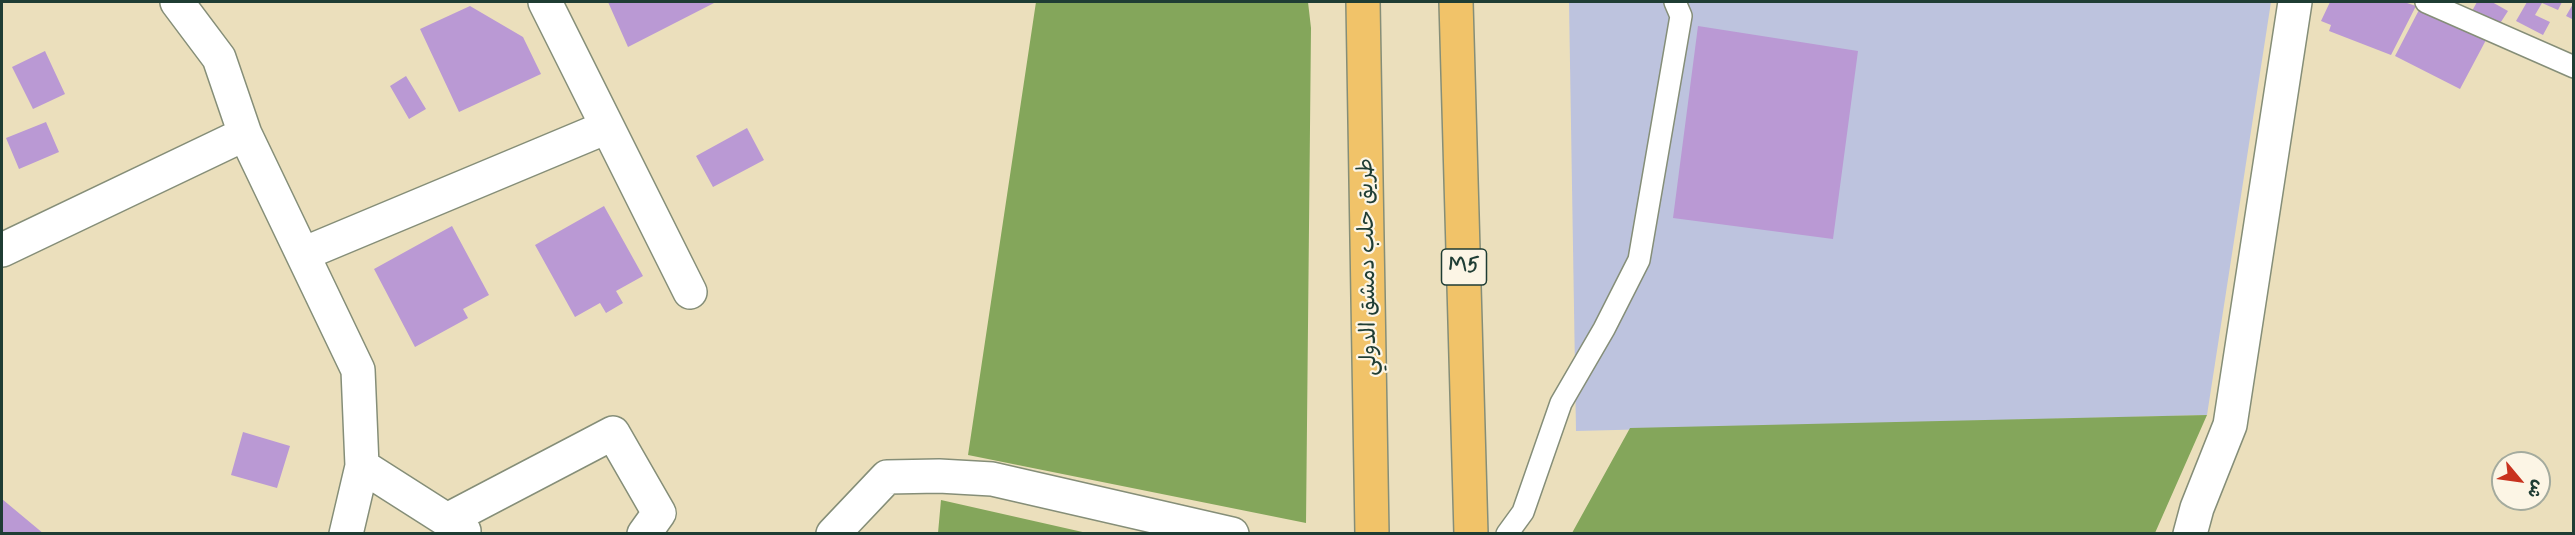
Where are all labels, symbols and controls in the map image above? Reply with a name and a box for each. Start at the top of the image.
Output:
street label: طريق حلب دمشق الدولي [1354,158,1384,376]
road number: M5 [1442,249,1486,285]
north arrow [2491,451,2551,511]
text: ش [2522,476,2549,502]

